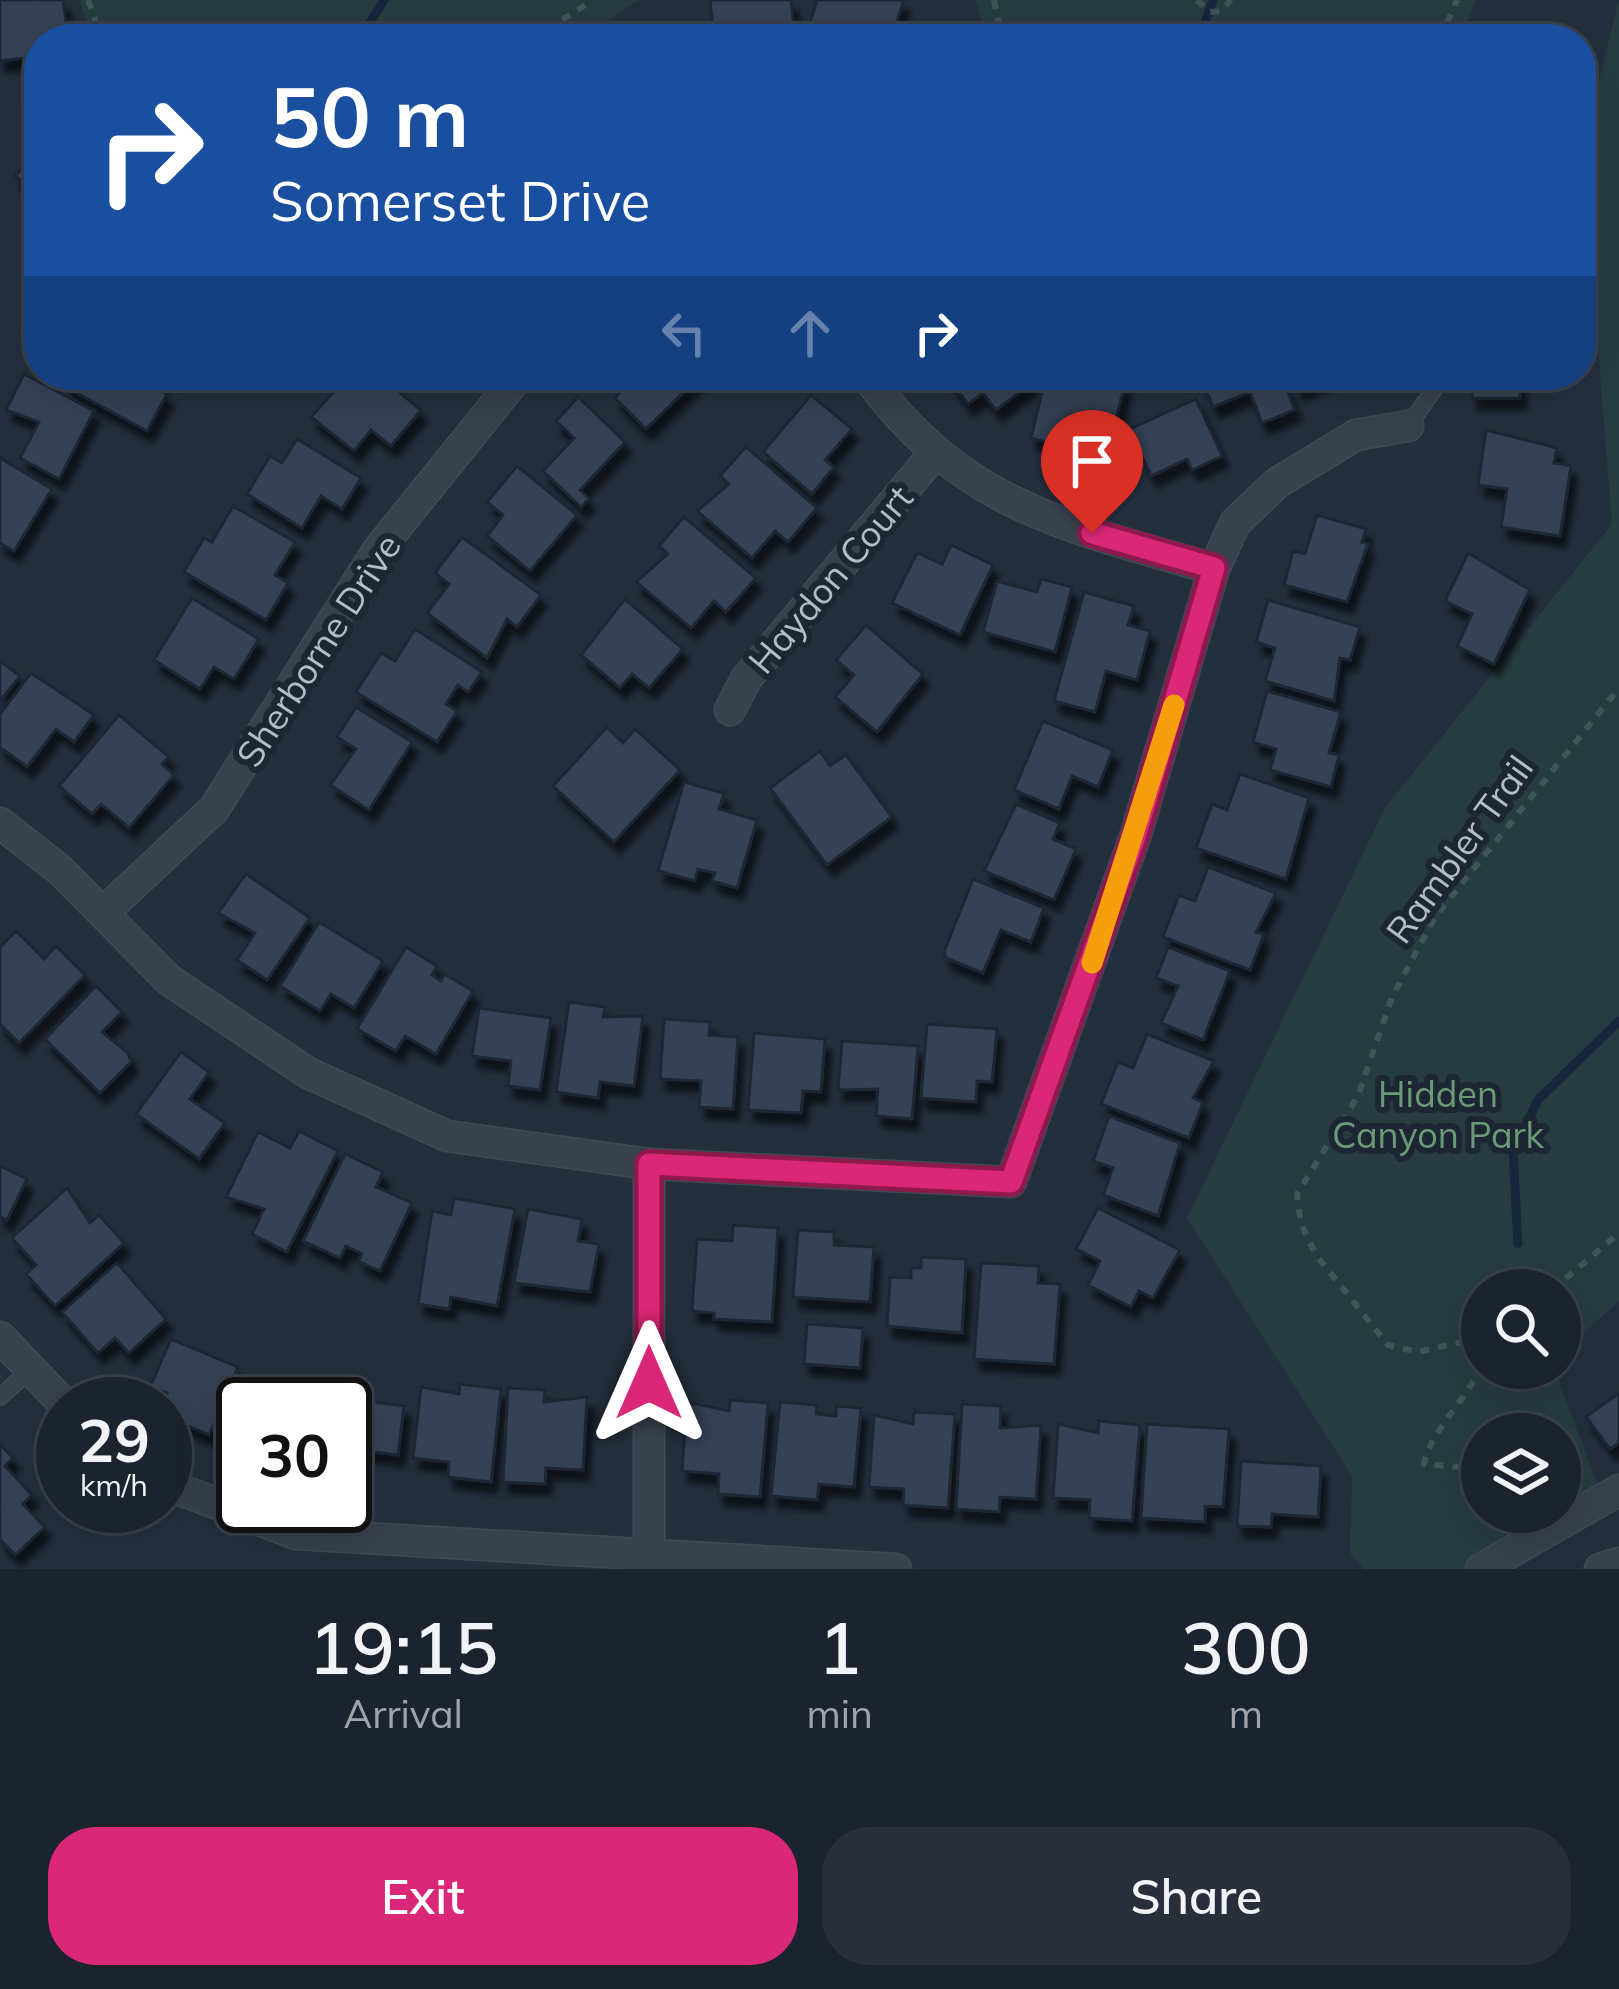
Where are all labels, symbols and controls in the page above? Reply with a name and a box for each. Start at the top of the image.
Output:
text: 50 m [270,63,469,168]
icon: right [72,72,228,228]
text: Somerset Drive [270,167,650,235]
icon: left [651,300,717,366]
icon: ahead [777,300,843,366]
icon: right [903,300,969,366]
pin [1041,410,1143,533]
icon: arrive [1059,428,1125,494]
street label: Haydon Court [738,476,922,682]
street label: Sherborne Drive [226,525,410,775]
street label: Rambler Trail [1376,746,1542,952]
park label: Hidden Canyon Park [1332,1071,1545,1157]
map controls [1461,1269,1581,1533]
button: search [1461,1269,1581,1389]
position arrow [586,1320,712,1446]
speed limit sign: 30 [216,1377,372,1533]
text: 29 [78,1402,150,1477]
button: layers [1461,1413,1581,1533]
text: km/h [80,1466,148,1504]
text: 19:15 [308,1602,498,1692]
text: 1 [818,1602,861,1692]
text: 300 [1181,1602,1311,1692]
text: Arrival [344,1689,463,1738]
text: min [806,1689,873,1738]
text: m [1229,1689,1263,1738]
button: Exit [48,1827,798,1965]
button: Share [822,1827,1571,1965]

